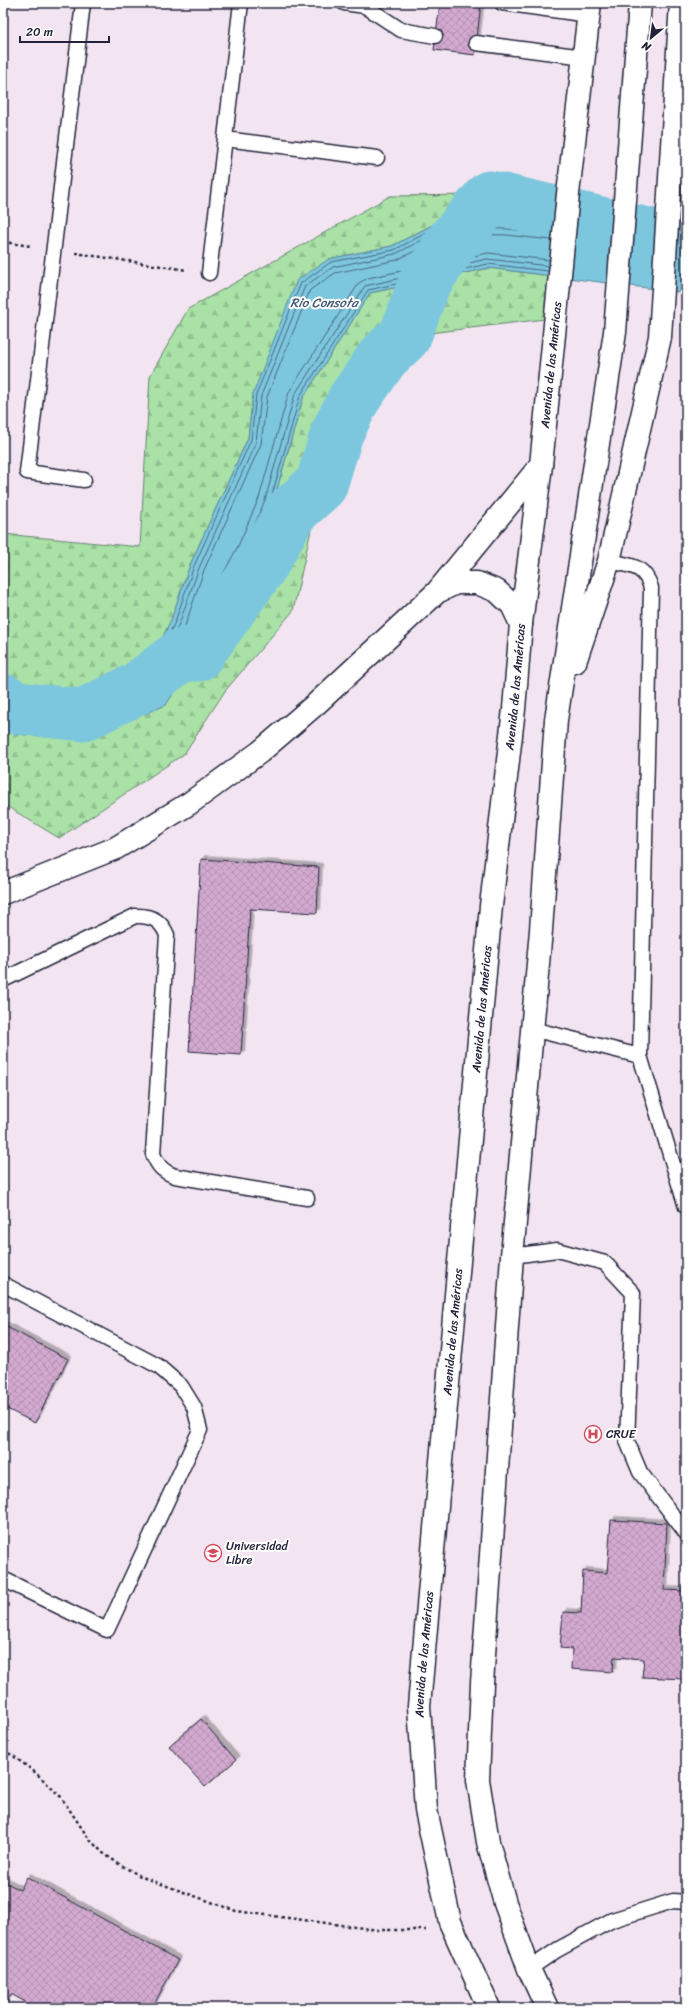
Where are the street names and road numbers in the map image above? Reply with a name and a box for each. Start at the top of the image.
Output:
street label: Avenida de las Américas [534,300,568,430]
street label: Avenida de las Américas [498,622,532,752]
street label: Avenida de las Américas [465,944,498,1074]
street label: Avenida de las Américas [436,1267,469,1397]
street label: Avenida de las Américas [408,1590,440,1719]

